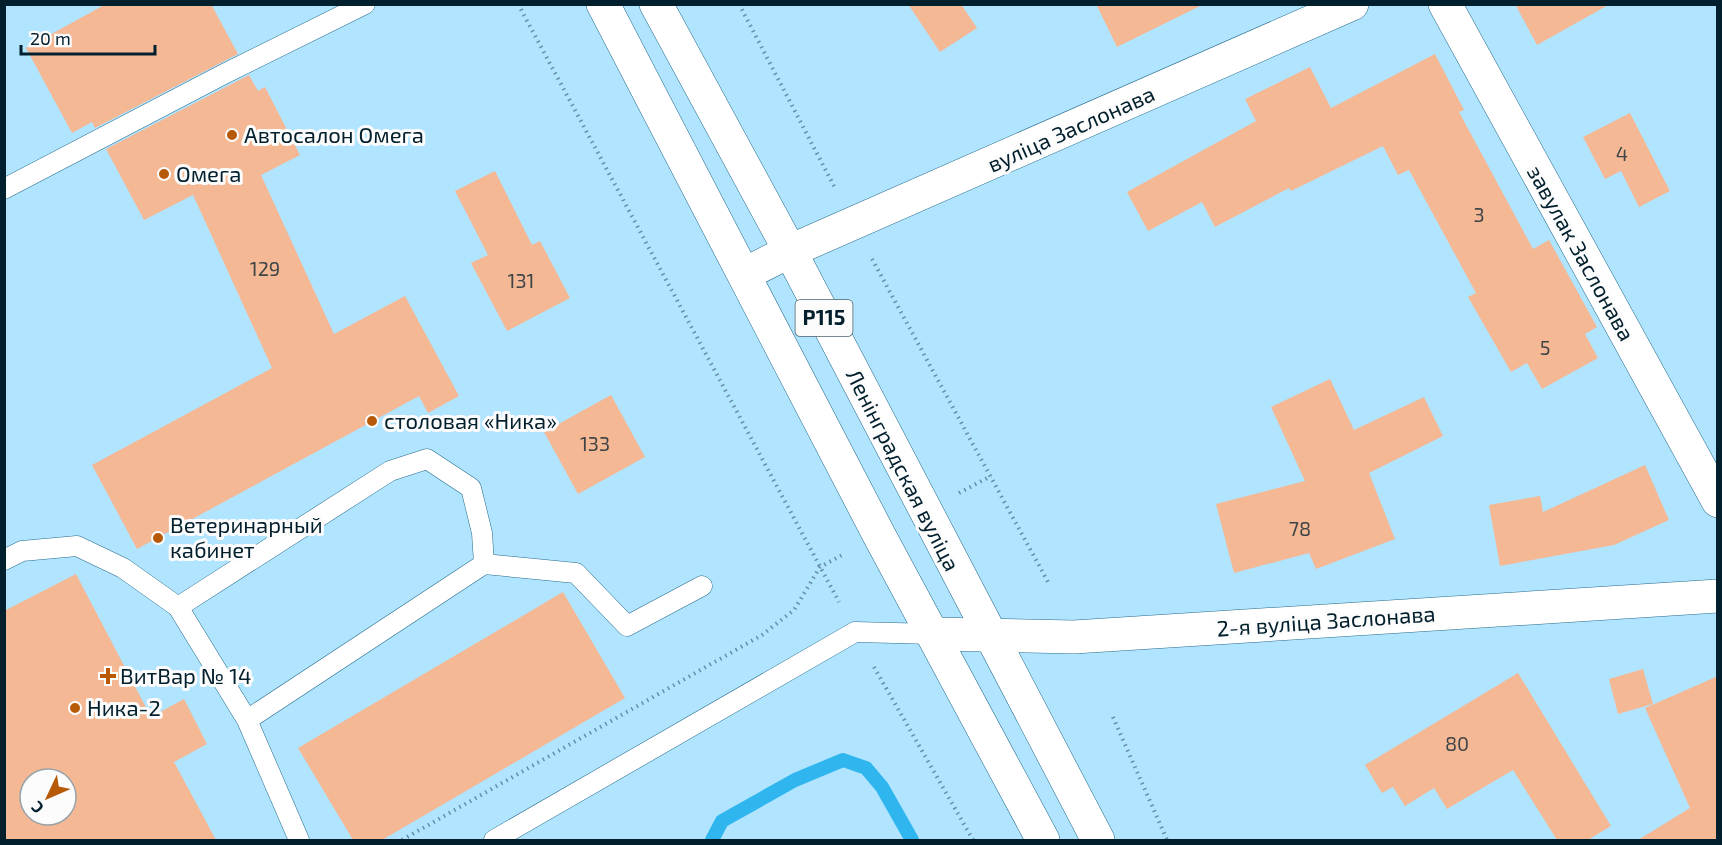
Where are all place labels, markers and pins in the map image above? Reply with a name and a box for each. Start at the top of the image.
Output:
place label: Автосалон Омега [244,121,424,147]
marker: Автосалон Омега [225,128,239,142]
place label: Омега [176,160,241,186]
marker: Омега [157,167,171,181]
place label: столовая «Ника» [384,407,557,433]
marker: столовая «Ника» [365,414,379,428]
place label: Ветеринарный кабинет [170,511,323,562]
marker: Ветеринарный кабинет [151,531,165,545]
place label: ВитВар № 14 [120,662,252,688]
marker: ВитВар № 14 [101,669,115,683]
place label: Ника-2 [87,694,161,720]
marker: Ника-2 [68,701,82,715]

